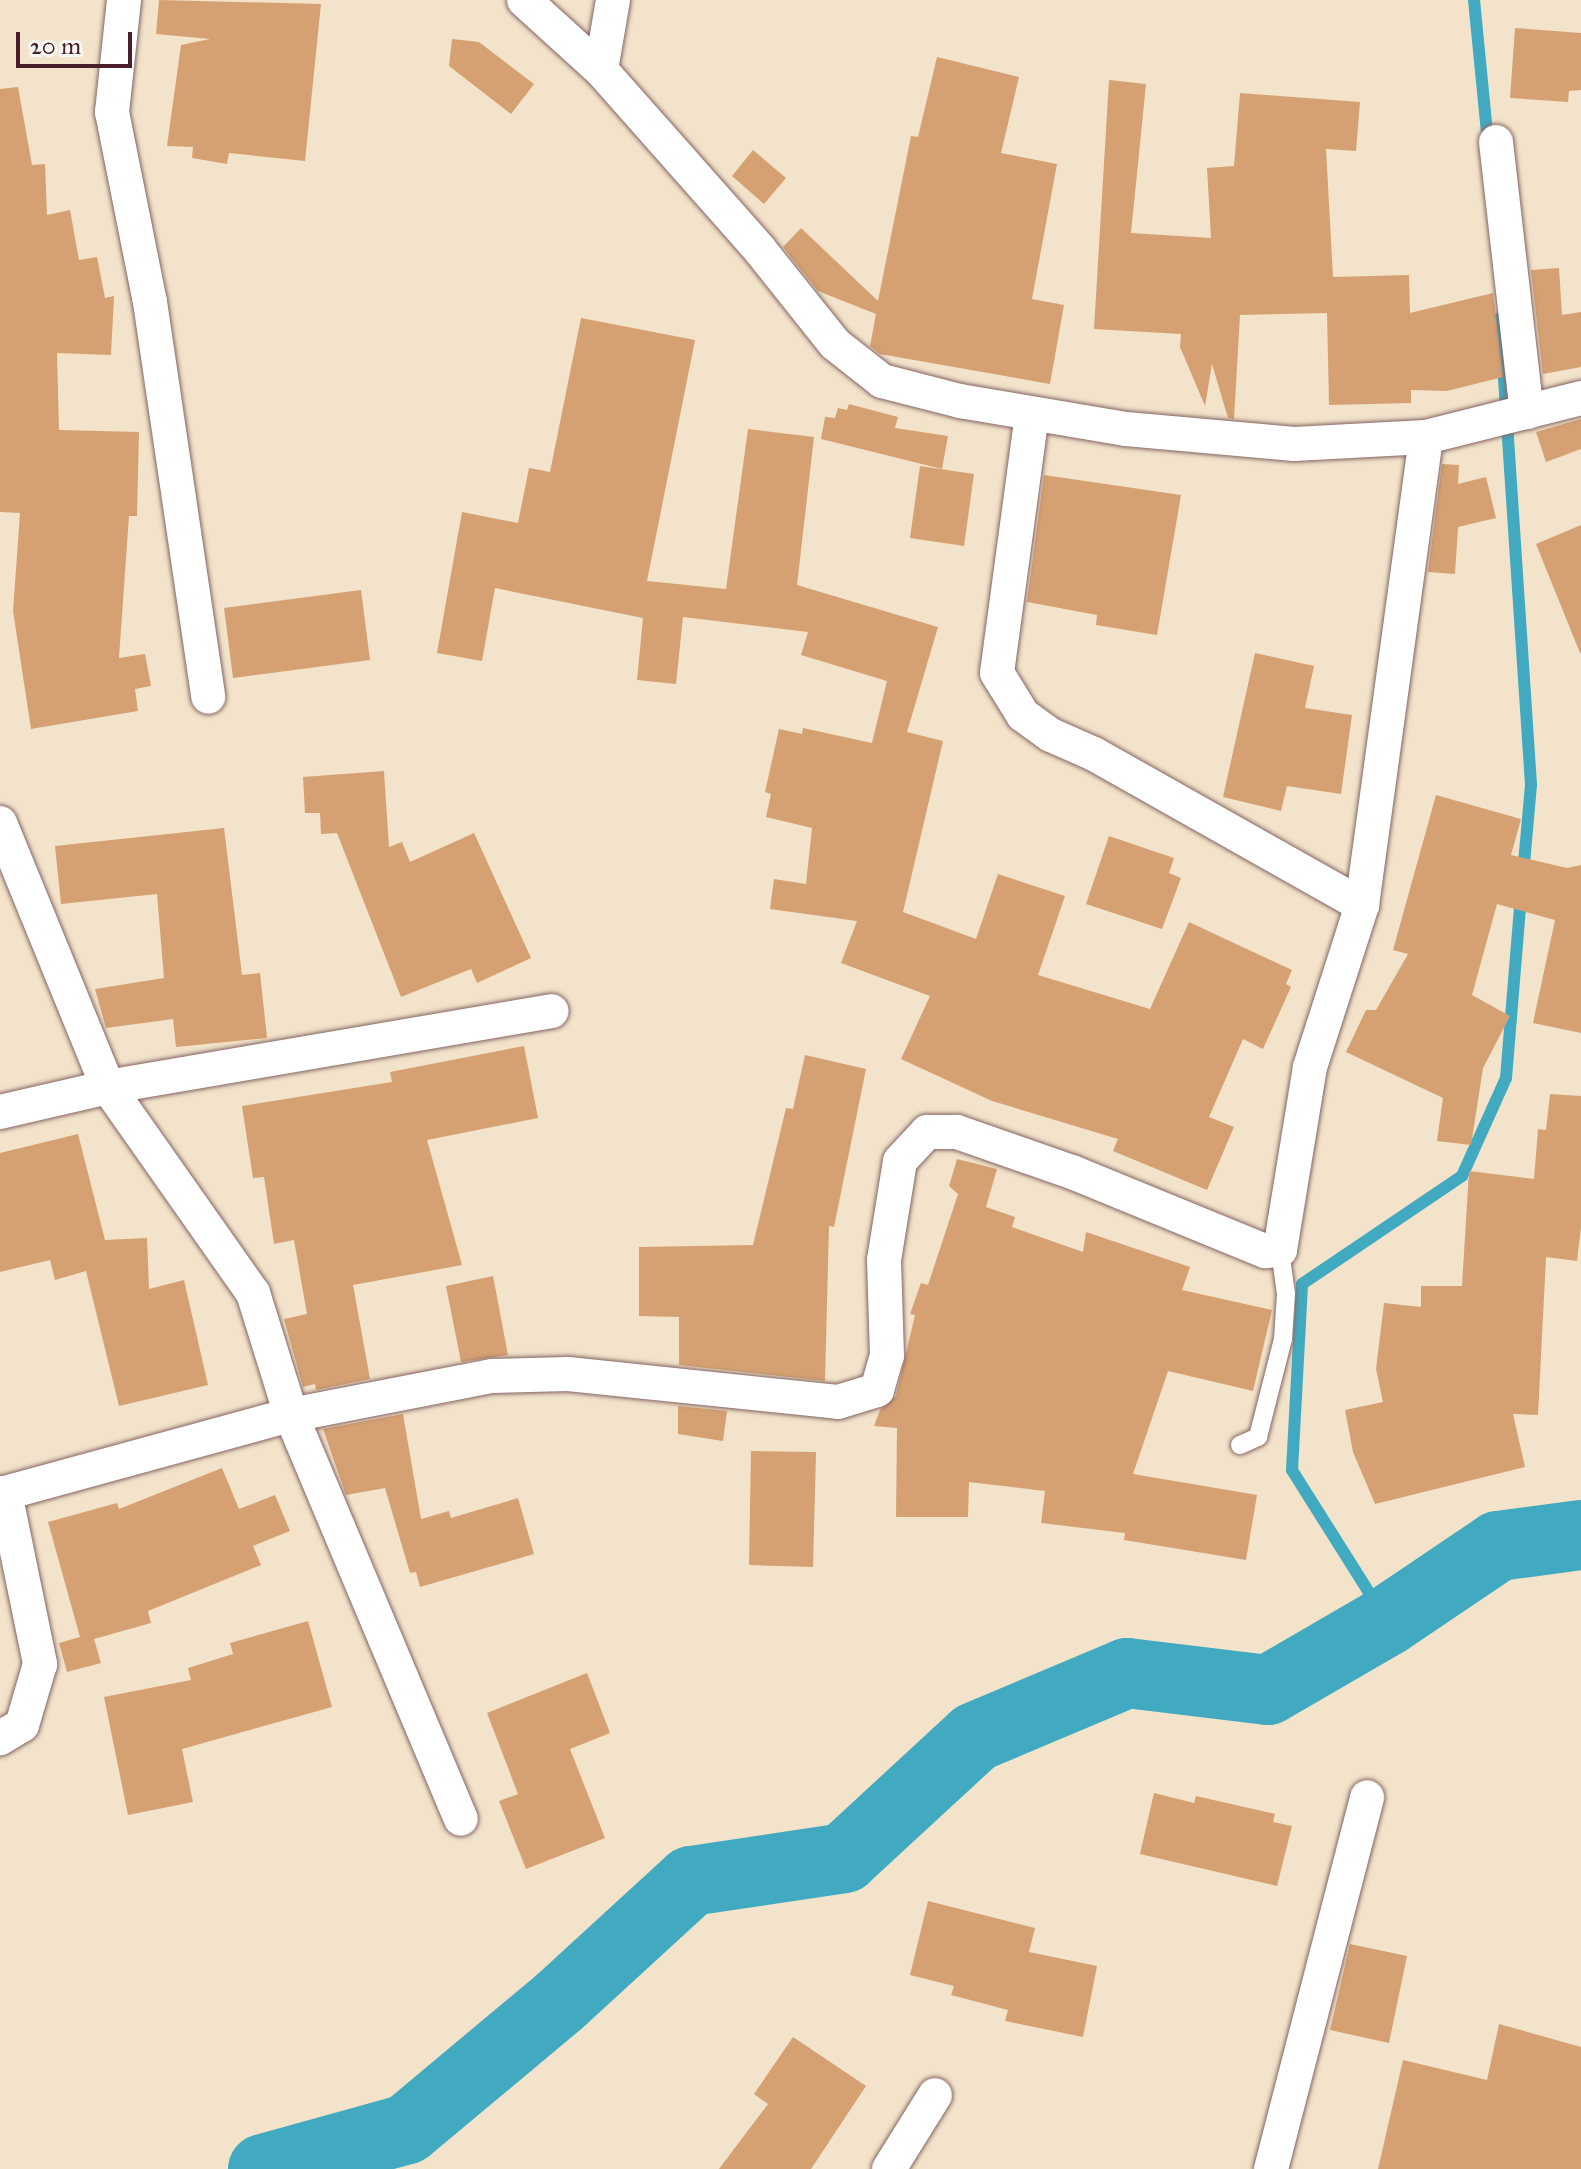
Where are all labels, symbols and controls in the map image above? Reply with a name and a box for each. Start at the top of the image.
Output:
scale bar [20,16,136,66]
text: 20 m [30,31,81,61]

